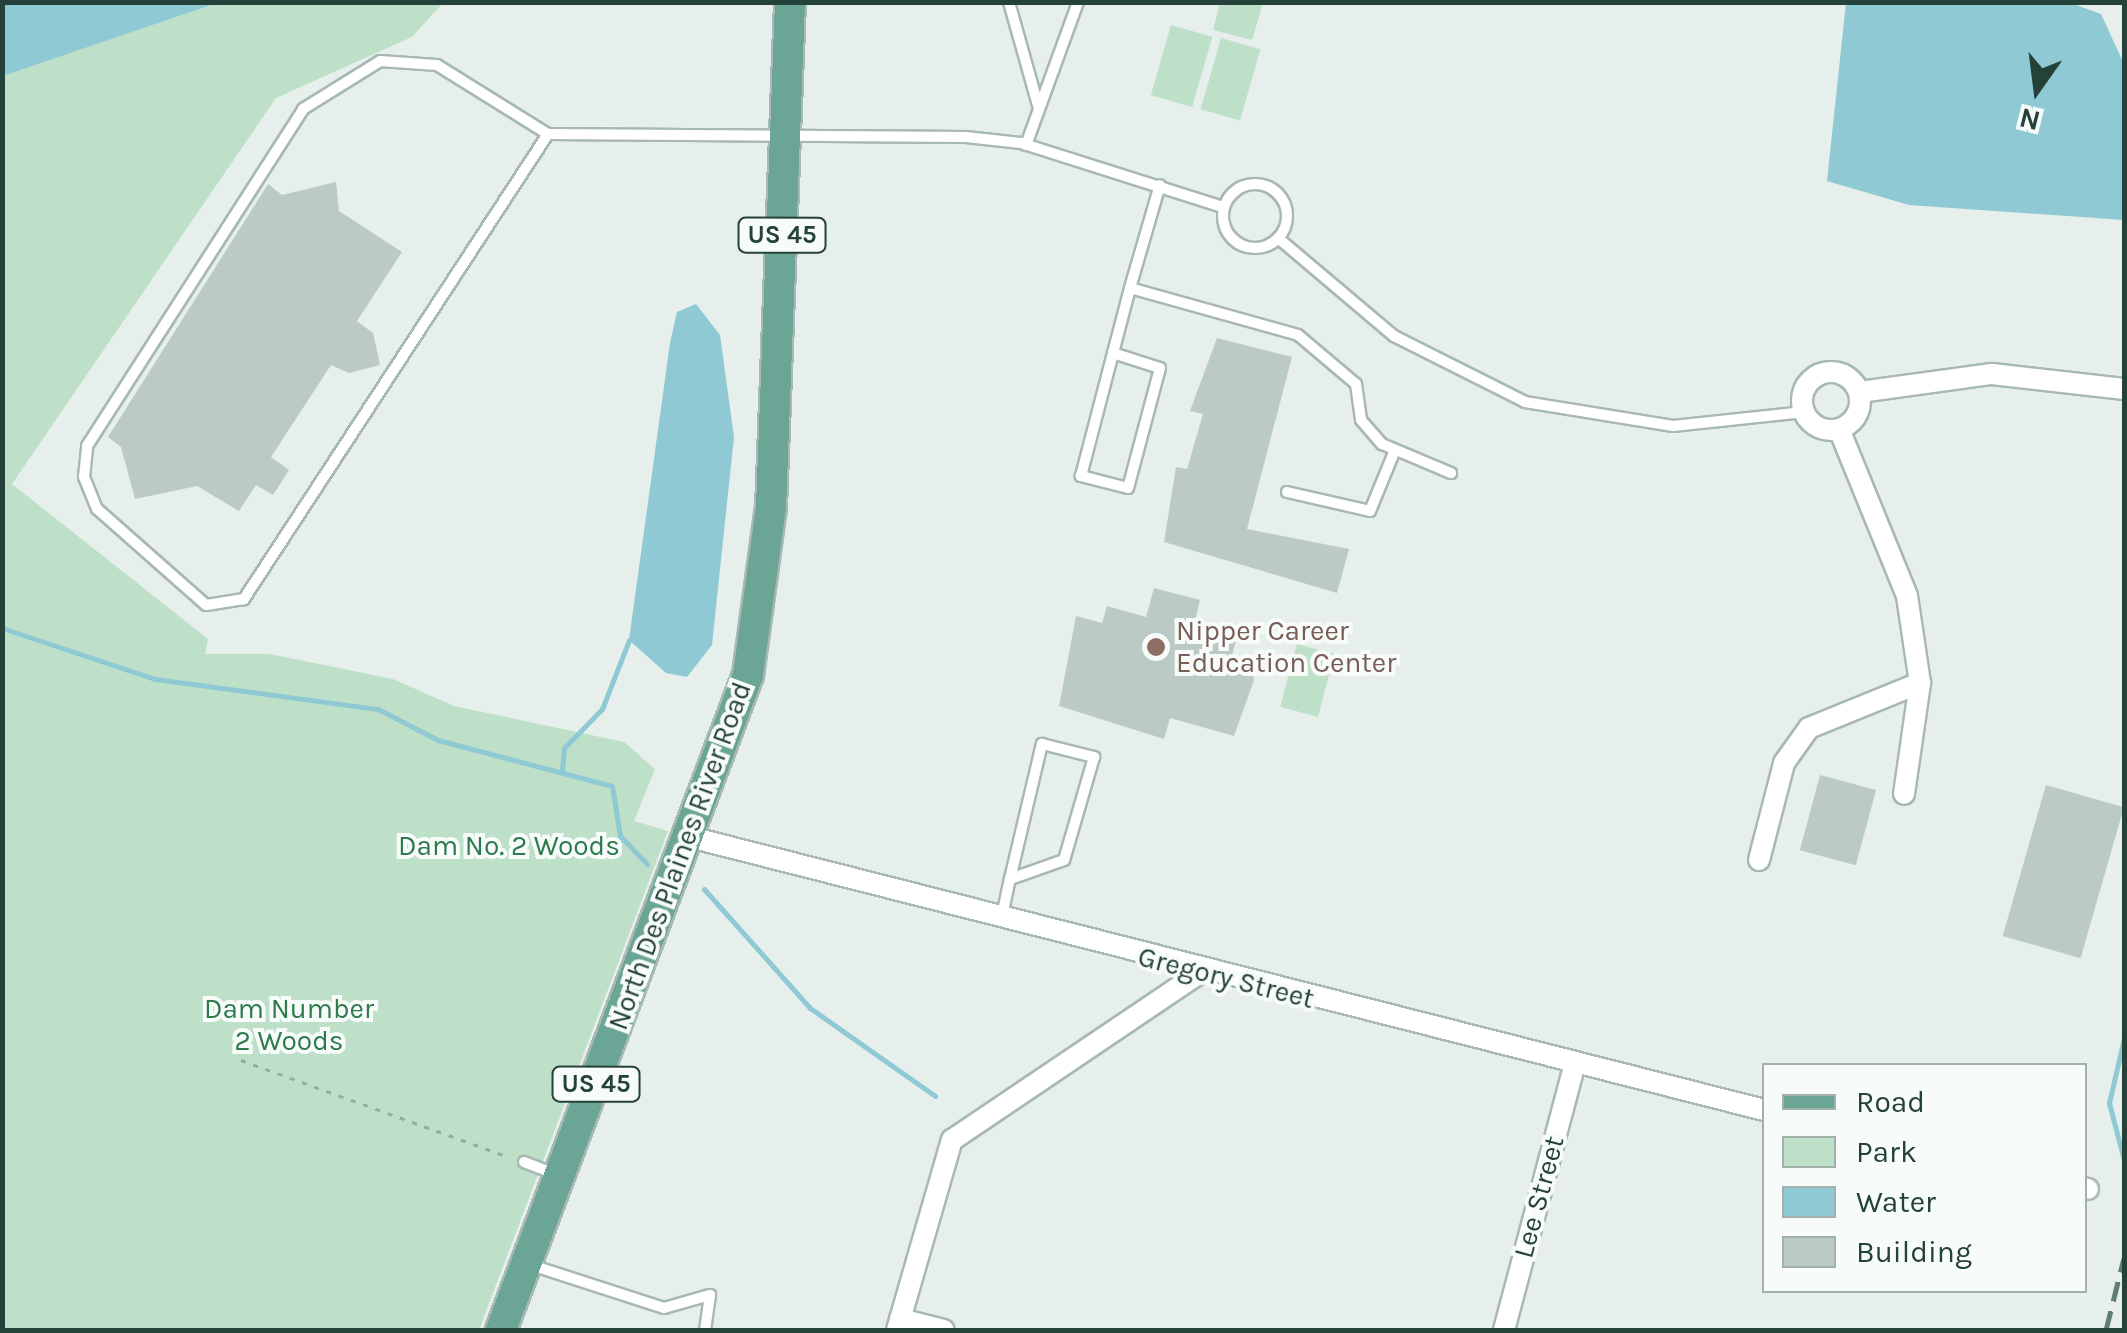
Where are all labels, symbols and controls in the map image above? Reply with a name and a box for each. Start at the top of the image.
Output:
north arrow [1987,40,2087,140]
text: N [2016,101,2043,138]
road number: US 45 [737,215,827,255]
place label: Nipper Career Education Center [1176,614,1396,680]
marker: Nipper Career Education Center [1145,636,1167,658]
street label: North Des Plaines River Road [601,677,759,1035]
park label: Dam No. 2 Woods [398,829,620,863]
street label: Gregory Street [1134,940,1318,1016]
park label: Dam Number 2 Woods [204,992,374,1058]
legend [1762,1063,2087,1293]
road number: US 45 [551,1064,641,1104]
text: Road [1856,1084,1925,1120]
street label: Lee Street [1507,1132,1571,1262]
text: Park [1856,1134,1917,1170]
text: Water [1856,1184,1936,1220]
text: Building [1856,1234,1972,1270]

